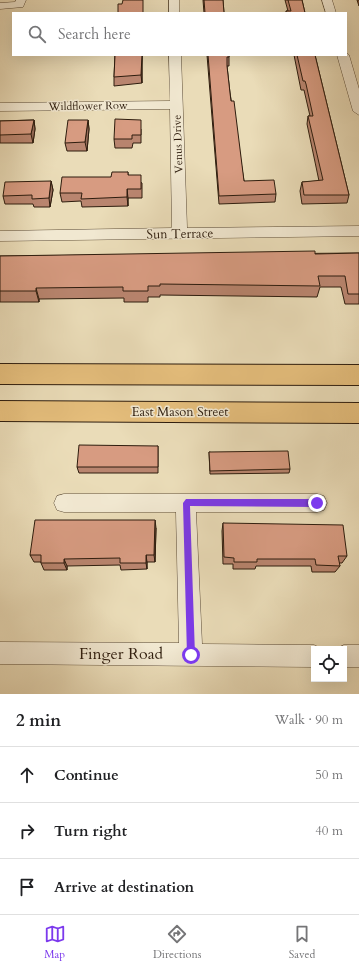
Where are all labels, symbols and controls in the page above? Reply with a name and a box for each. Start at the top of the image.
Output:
search box [12,12,347,56]
icon: search [26,23,48,45]
text: Search here [58,24,131,44]
street label: Wildflower Row [47,98,128,114]
street label: Venus Drive [169,114,187,174]
street label: Sun Terrace [146,224,214,244]
street label: East Mason Street [132,403,228,421]
route end [308,494,326,512]
street label: Finger Road [79,643,164,665]
route start [182,646,200,664]
map controls [311,646,347,682]
button: locate [311,646,347,682]
text: 2 min [16,709,61,732]
text: Walk · 90 m [275,711,343,729]
icon: ahead [16,764,38,786]
text: Continue [54,765,119,785]
text: 50 m [315,766,343,784]
icon: right [16,820,38,842]
text: Turn right [54,821,127,841]
text: 40 m [315,822,343,840]
icon: arrive [16,876,38,898]
text: Arrive at destination [54,877,194,897]
tab: Map [44,923,66,962]
tab: Directions [153,923,201,962]
tab: Saved [289,923,315,962]

